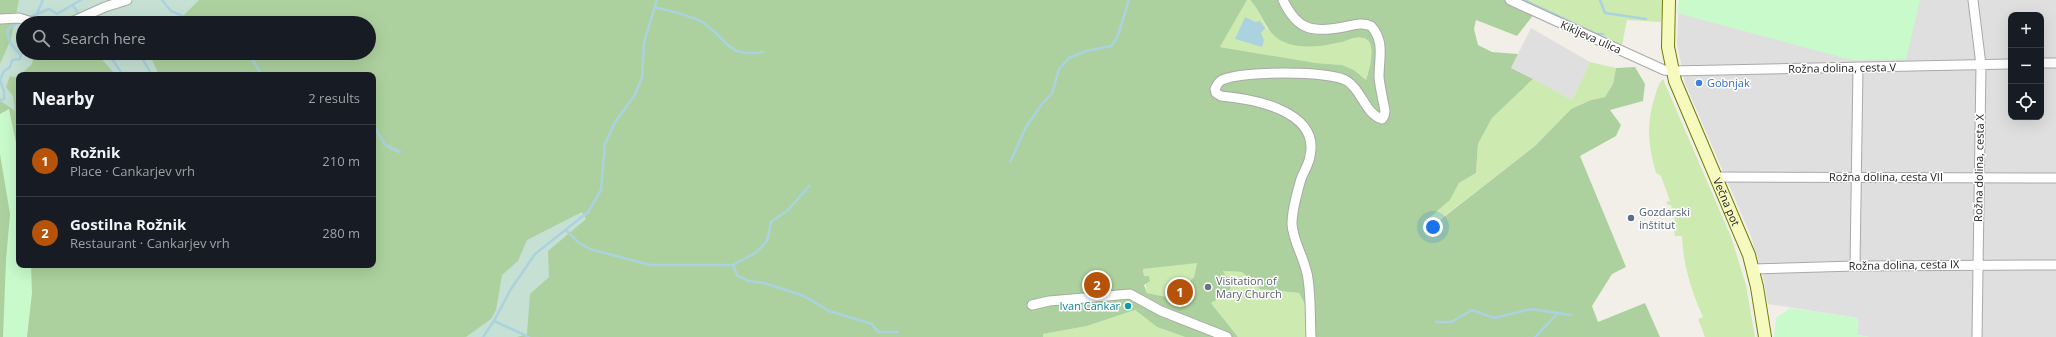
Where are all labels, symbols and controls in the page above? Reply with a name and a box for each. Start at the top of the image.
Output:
map controls [2008,12,2044,120]
button: + [2008,12,2044,48]
search box [16,16,376,60]
street label: Kikljeva ulica [1558,16,1624,57]
icon: search [30,27,52,49]
text: Search here [62,28,146,48]
button: − [2008,48,2044,84]
street label: Rožna dolina, cesta V [1788,59,1896,76]
place label: Gobnjak [1707,75,1750,90]
marker: Gobnjak [1694,78,1704,88]
button: locate [2008,84,2044,120]
text: Nearby [32,87,94,110]
text: 2 results [308,89,360,107]
street label: Rožna dolina, cesta X [1970,113,1987,222]
text: Rožnik [70,142,120,162]
text: 1 [41,152,49,170]
text: 210 m [322,152,360,170]
text: Place · Cankarjev vrh [70,162,195,180]
street label: Rožna dolina, cesta VII [1829,169,1943,184]
street label: Večna pot [1710,175,1744,228]
place label: Gozdarski inštitut [1639,204,1690,232]
marker: Gozdarski inštitut [1626,213,1636,223]
text: Gostilna Rožnik [70,214,186,234]
your location [1423,217,1443,237]
text: 2 [41,224,49,242]
text: 280 m [322,224,360,242]
text: Restaurant · Cankarjev vrh [70,234,230,252]
street label: Rožna dolina, cesta IX [1848,256,1960,273]
pin: 2 [1084,270,1110,300]
place label: Visitation of Mary Church [1216,273,1282,301]
pin: 1 [1167,277,1193,307]
marker: Visitation of Mary Church [1203,282,1213,292]
place label: Ivan Cankar [1060,298,1120,313]
marker: Ivan Cankar [1123,301,1133,311]

